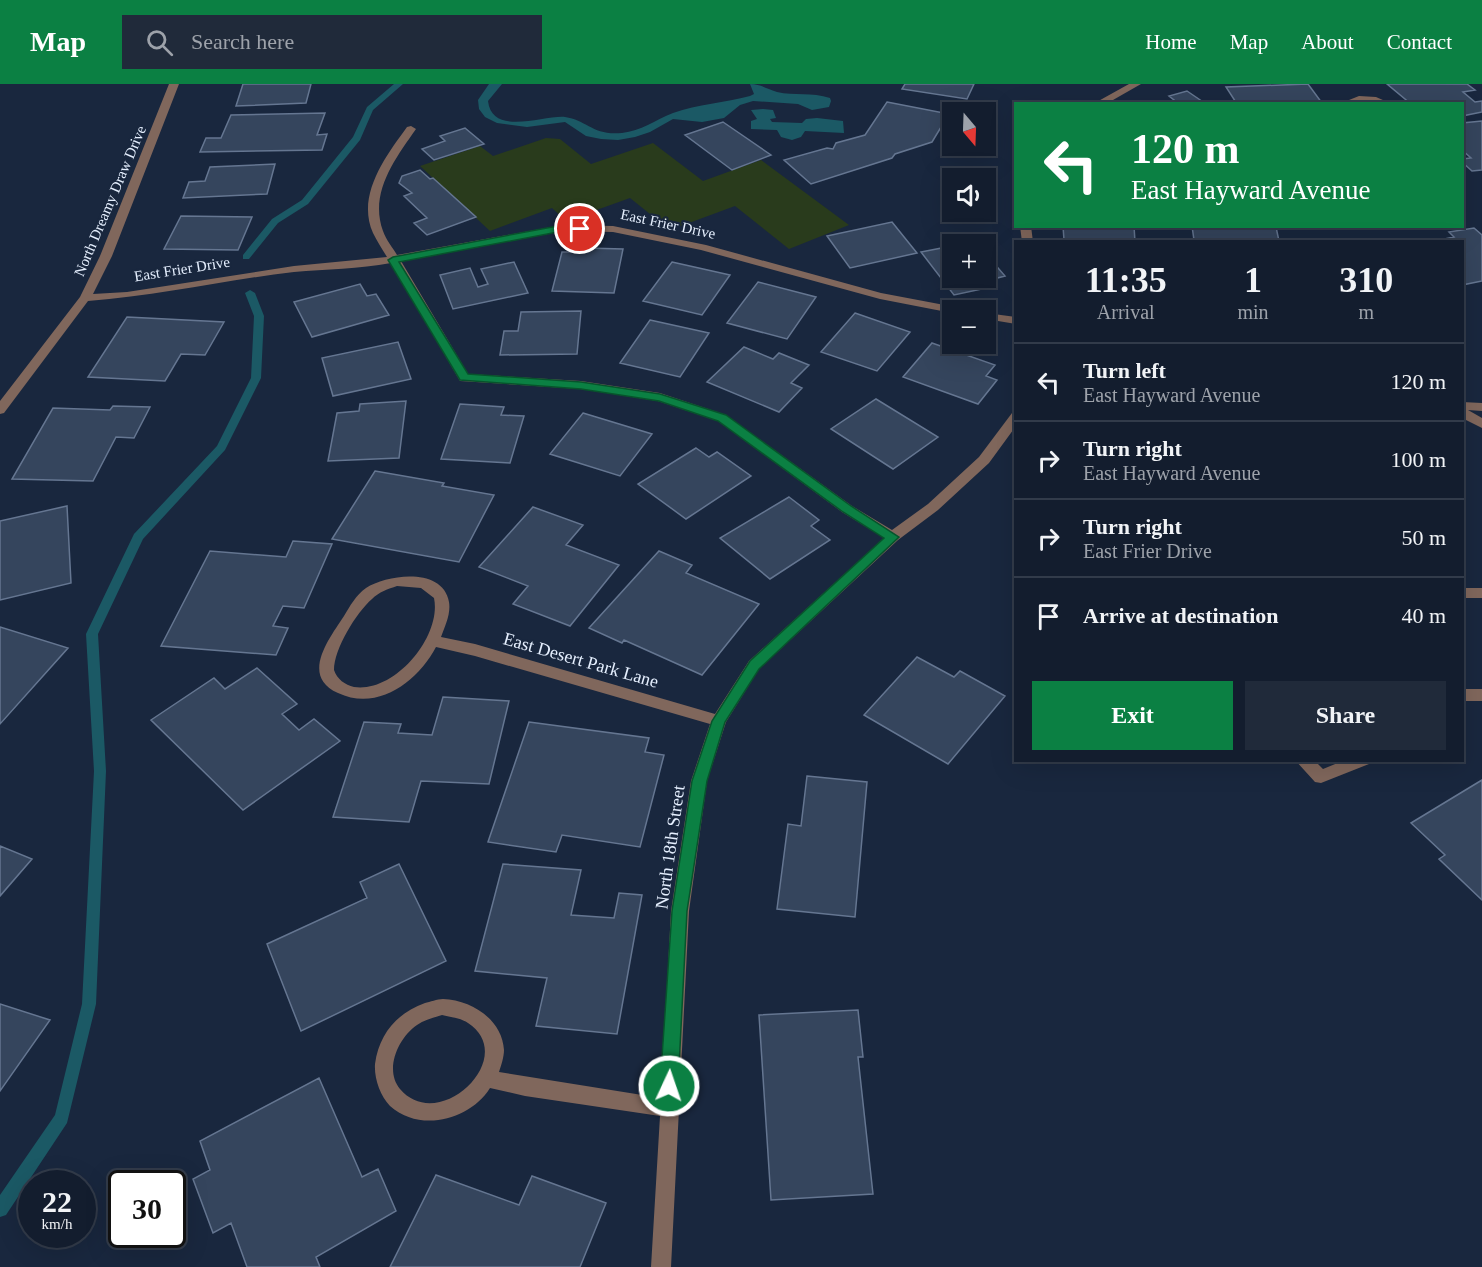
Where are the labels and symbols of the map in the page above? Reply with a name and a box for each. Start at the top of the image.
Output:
north arrow [942,102,996,156]
street label: North Dreamy Draw Drive [71,123,149,279]
pin [554,203,605,254]
street label: East Frier Drive [619,206,717,242]
street label: East Frier Drive [133,253,231,284]
street label: East Desert Park Lane [501,628,661,692]
street label: North 18th Street [651,784,689,910]
position arrow [637,1054,701,1118]
speed limit sign: 30 [108,1170,186,1248]

